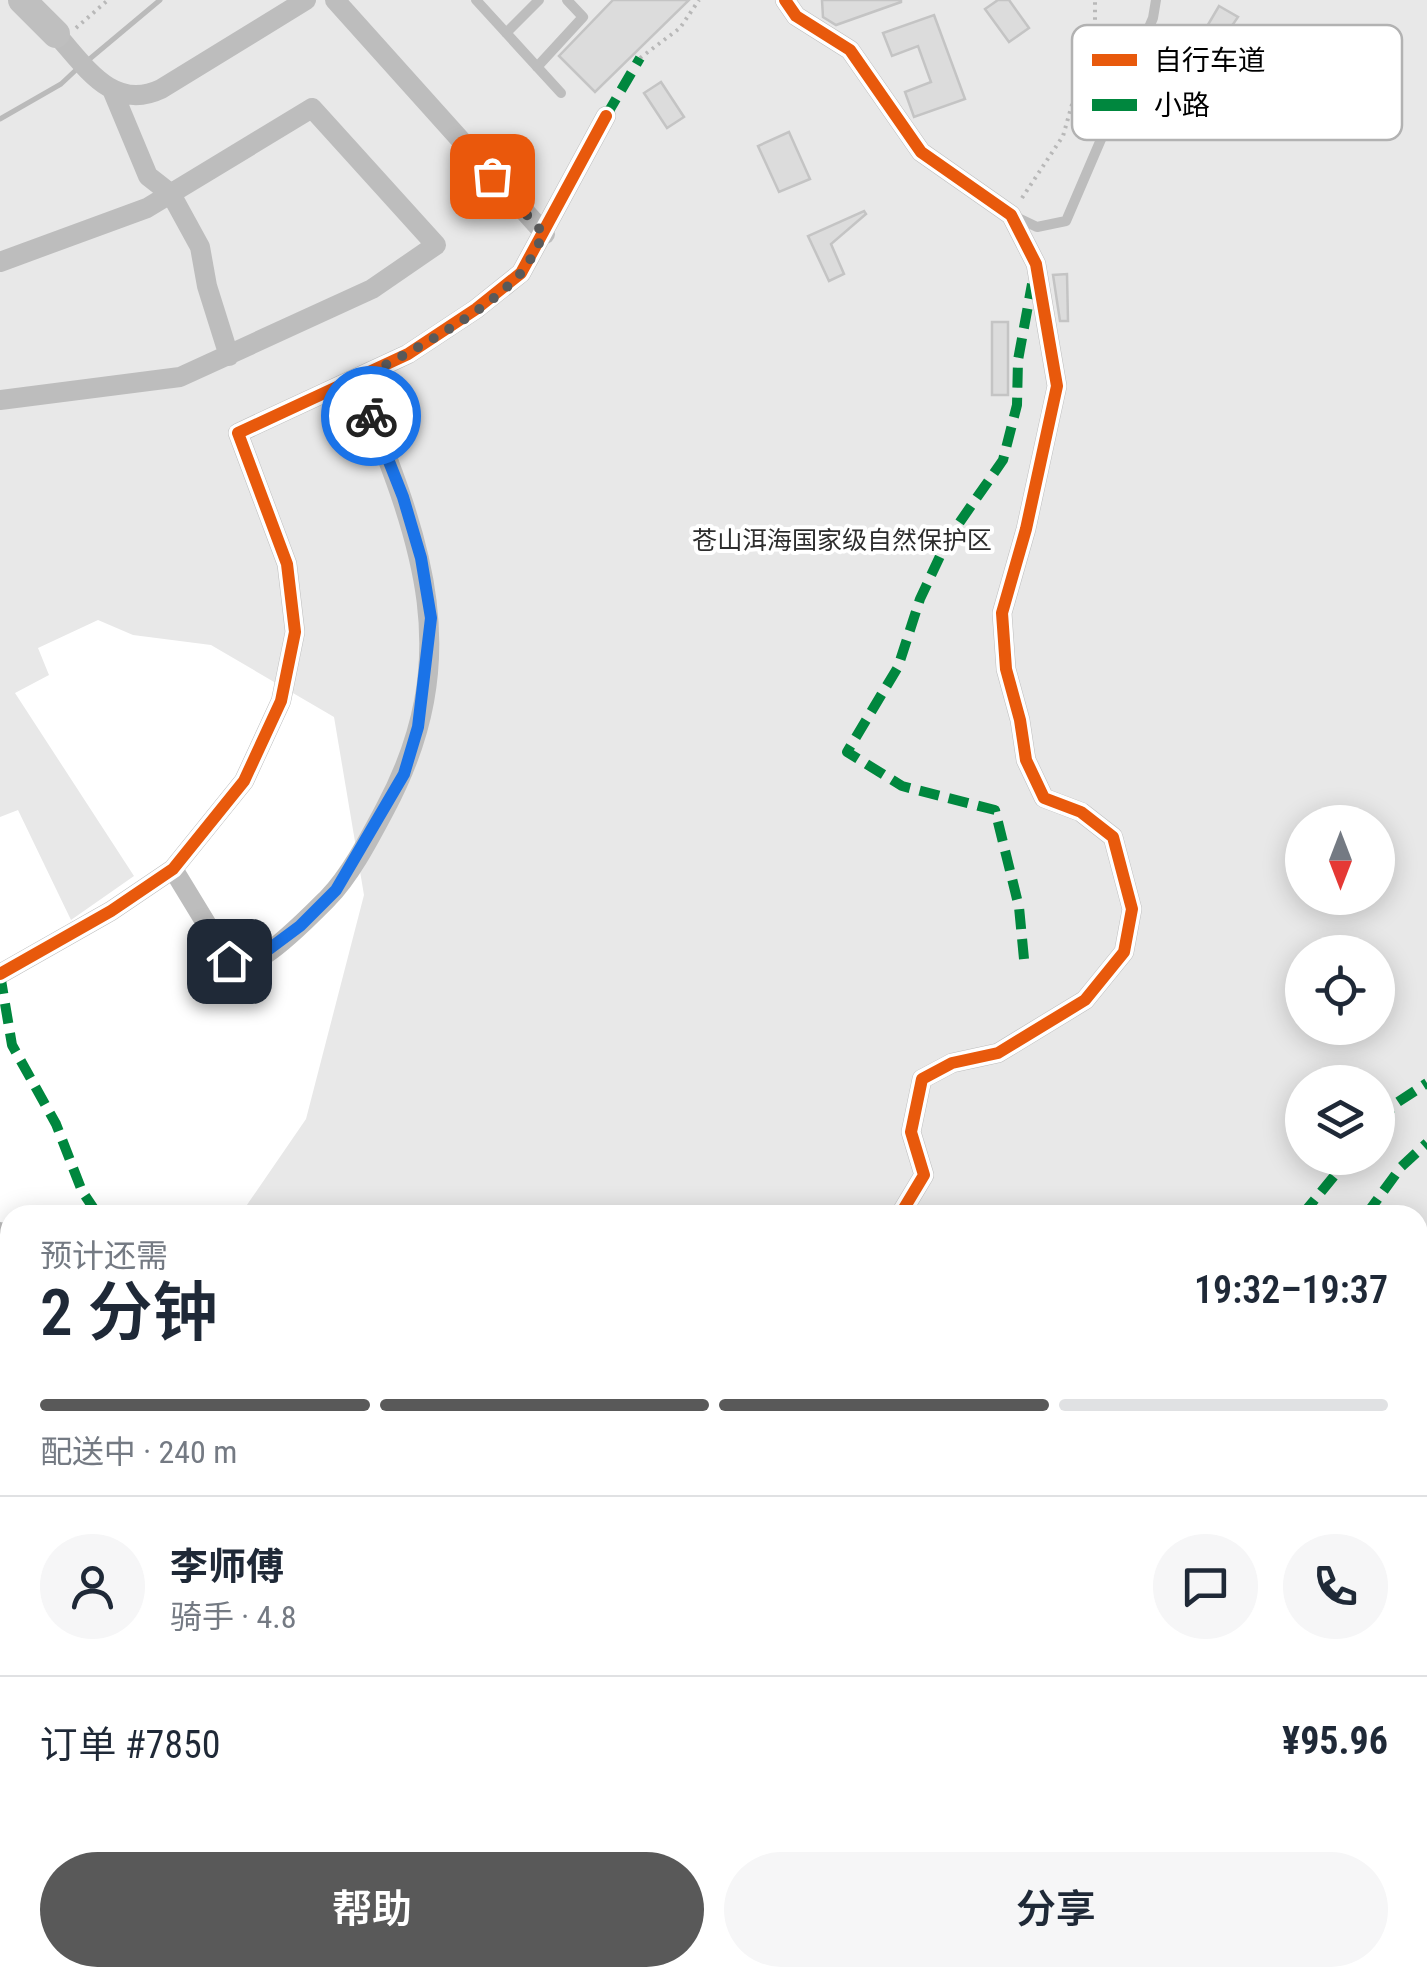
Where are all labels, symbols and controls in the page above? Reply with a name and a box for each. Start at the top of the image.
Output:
legend [1072,25,1402,140]
text: 自行车道 [1154,44,1266,77]
text: 小路 [1154,89,1210,122]
pin [450,134,535,219]
icon: bag [465,149,520,204]
courier [321,366,421,466]
icon: bike [344,389,399,444]
park label: 苍山洱海国家级自然保护区 [692,526,992,555]
north arrow [1285,805,1395,915]
map controls [1285,805,1395,1175]
pin [187,919,272,1004]
icon: home [202,934,257,989]
button: locate [1285,935,1395,1045]
button: layers [1285,1065,1395,1175]
text: 预计还需 [40,1237,168,1275]
text: 19:32–19:37 [1194,1268,1388,1312]
text: 2 分钟 [40,1275,218,1351]
text: 配送中 · 240 m [40,1433,237,1471]
button: person [40,1534,145,1639]
button: chat [1153,1534,1258,1639]
button: phone [1283,1534,1388,1639]
text: 李师傅 [170,1545,284,1589]
text: 骑手 · 4.8 [170,1598,297,1636]
text: ¥95.96 [1282,1719,1388,1763]
text: 订单 #7850 [40,1723,221,1767]
button: 帮助 [40,1852,704,1967]
button: 分享 [724,1852,1388,1967]

